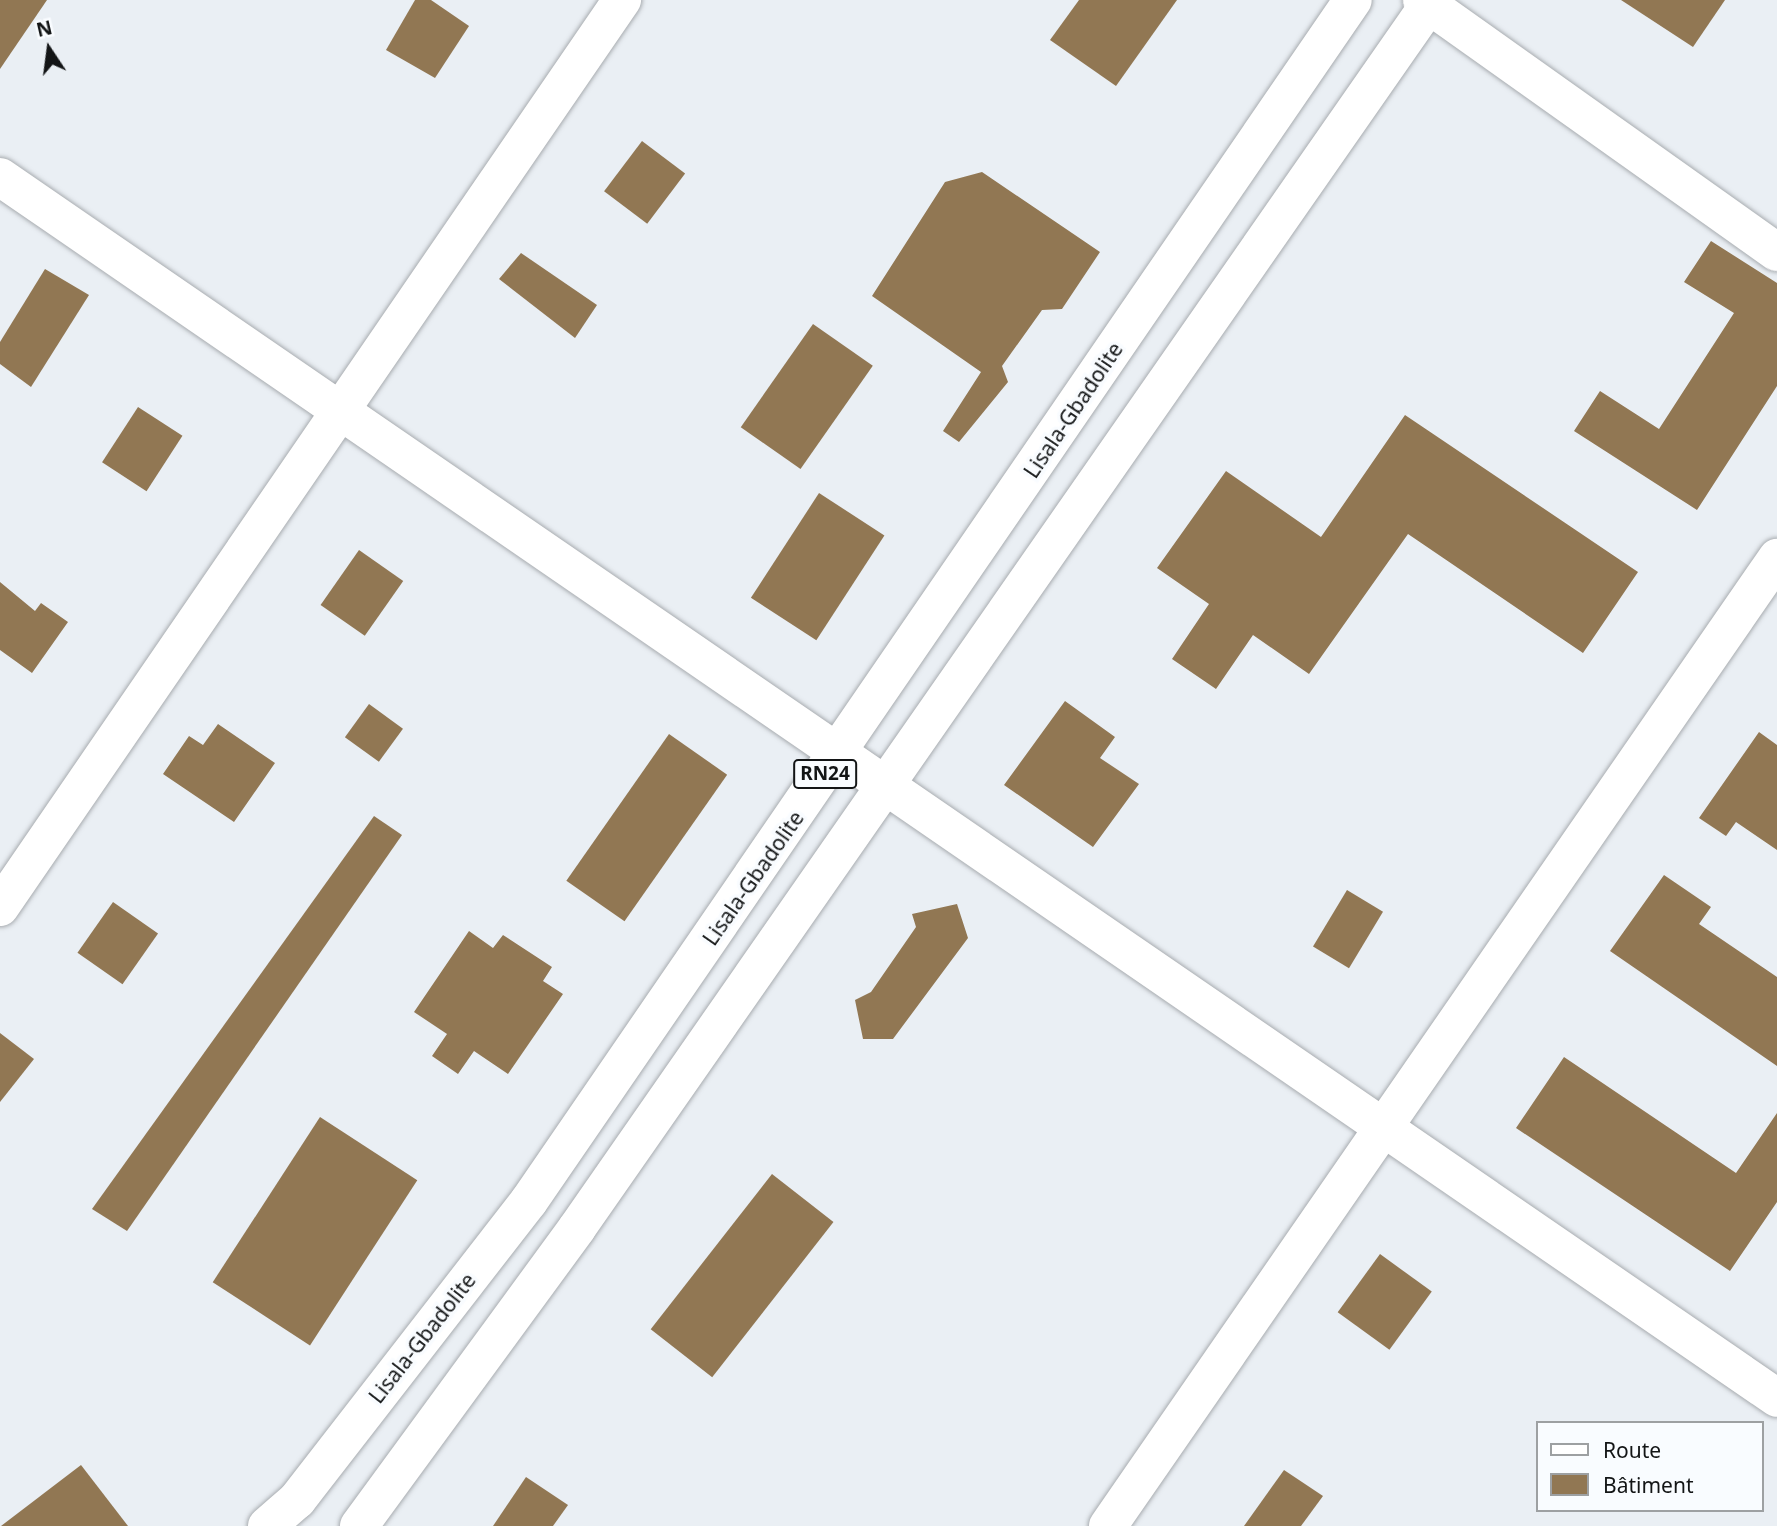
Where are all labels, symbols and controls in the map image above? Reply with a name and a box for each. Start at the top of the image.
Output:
north arrow [14,14,84,84]
text: N [34,14,55,43]
street label: Lisala-Gbadolite [1018,337,1128,483]
road number: RN24 [792,758,858,790]
street label: Lisala-Gbadolite [697,806,809,950]
street label: Lisala-Gbadolite [363,1268,481,1408]
legend [1536,1421,1763,1512]
text: Route [1603,1436,1661,1464]
text: Bâtiment [1603,1471,1693,1499]

